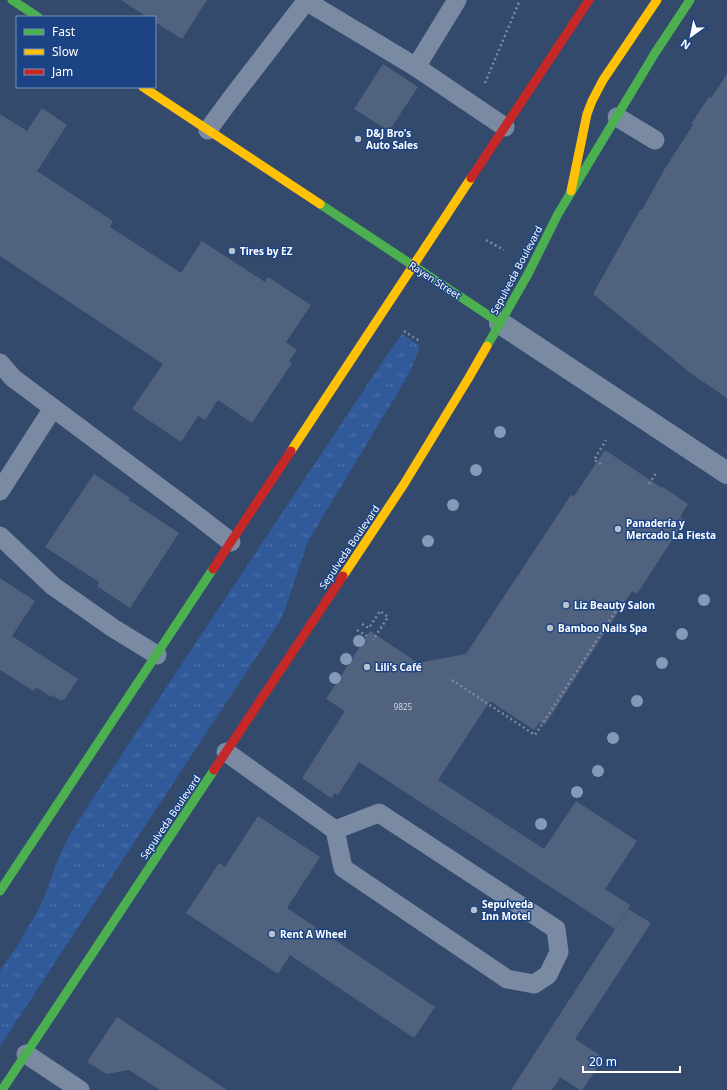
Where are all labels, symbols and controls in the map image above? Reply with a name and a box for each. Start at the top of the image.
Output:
legend [16,16,156,88]
north arrow [671,16,711,56]
text: Fast [52,23,76,40]
text: N [677,36,693,54]
text: Slow [52,43,79,60]
text: Jam [51,63,73,80]
place label: D&J Bro's Auto Sales [366,126,418,152]
marker: D&J Bro's Auto Sales [353,134,363,144]
street label: Sepulveda Boulevard [487,223,545,317]
place label: Tires by EZ [240,244,293,258]
marker: Tires by EZ [227,246,237,256]
street label: Rayen Street [406,258,464,302]
street label: Sepulveda Boulevard [316,502,382,592]
place label: Panadería y Mercado La Fiesta [626,516,716,542]
marker: Panadería y Mercado La Fiesta [613,524,623,534]
place label: Liz Beauty Salon [574,598,655,612]
marker: Liz Beauty Salon [561,600,571,610]
place label: Bamboo Nails Spa [558,621,647,635]
marker: Bamboo Nails Spa [545,623,555,633]
place label: Lili's Café [375,660,422,674]
marker: Lili's Café [362,662,372,672]
house number: 9825 [394,701,413,712]
street label: Sepulveda Boulevard [137,772,203,862]
place label: Sepulveda Inn Motel [482,897,533,923]
marker: Sepulveda Inn Motel [469,905,479,915]
place label: Rent A Wheel [280,927,347,941]
marker: Rent A Wheel [267,929,277,939]
scale bar [583,1048,680,1074]
text: 20 m [589,1053,617,1070]

